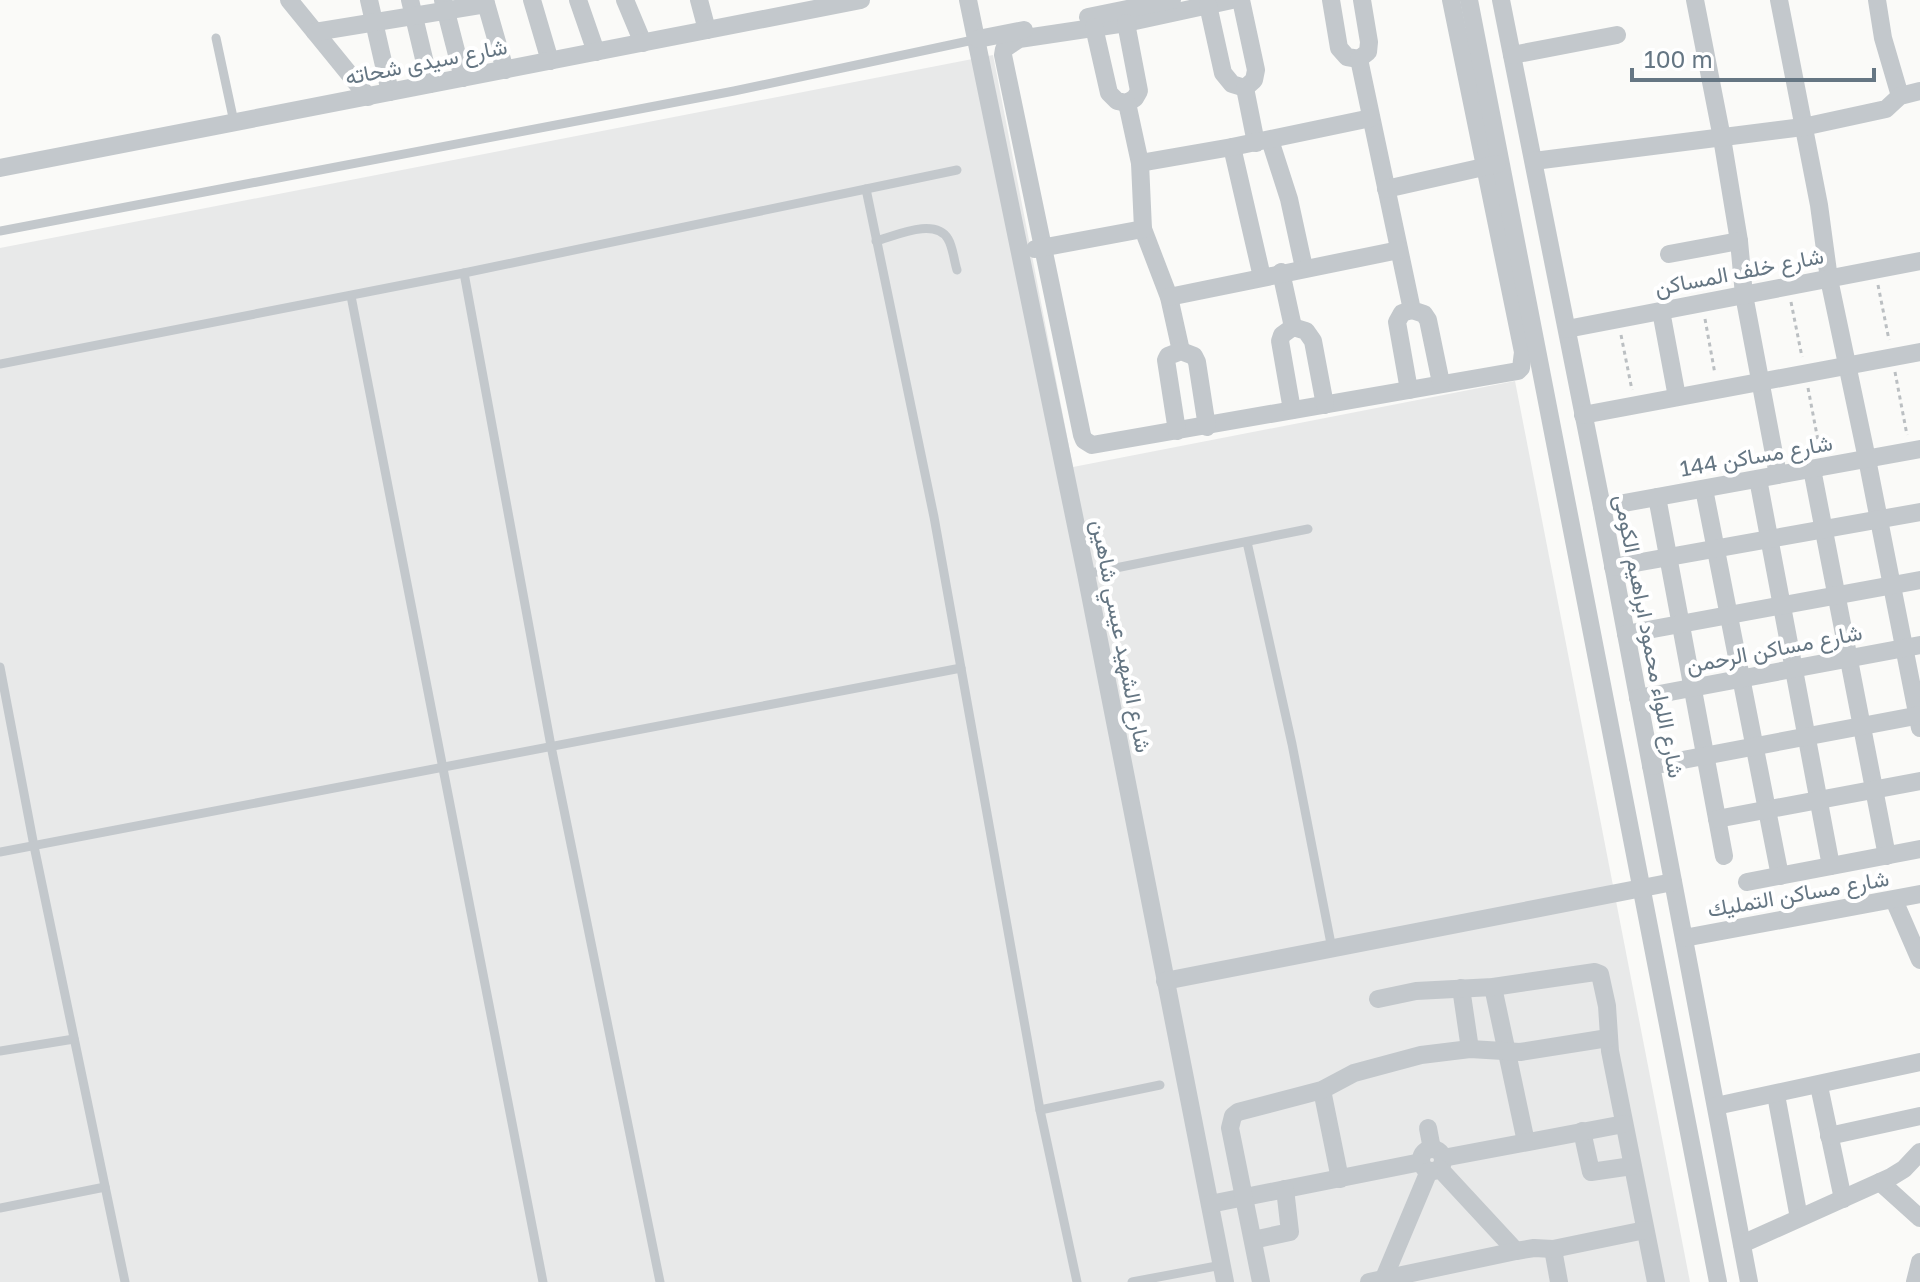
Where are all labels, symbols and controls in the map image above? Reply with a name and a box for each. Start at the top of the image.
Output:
street label: شارع سيدى شحاته [343,32,510,92]
scale bar [1632,32,1874,82]
text: 100 m [1644,44,1713,73]
street label: شارع خلف المساكن [1652,241,1826,303]
street label: شارع مساكن 144 [1678,428,1835,484]
street label: شارع اللواء محمود ابراهيم الكومى [1607,492,1691,780]
street label: شارع الشهيد عيسي شاهين [1080,517,1158,756]
street label: شارع مساكن الرحمن [1684,618,1865,680]
street label: شارع مساكن التمليك [1705,864,1891,924]

